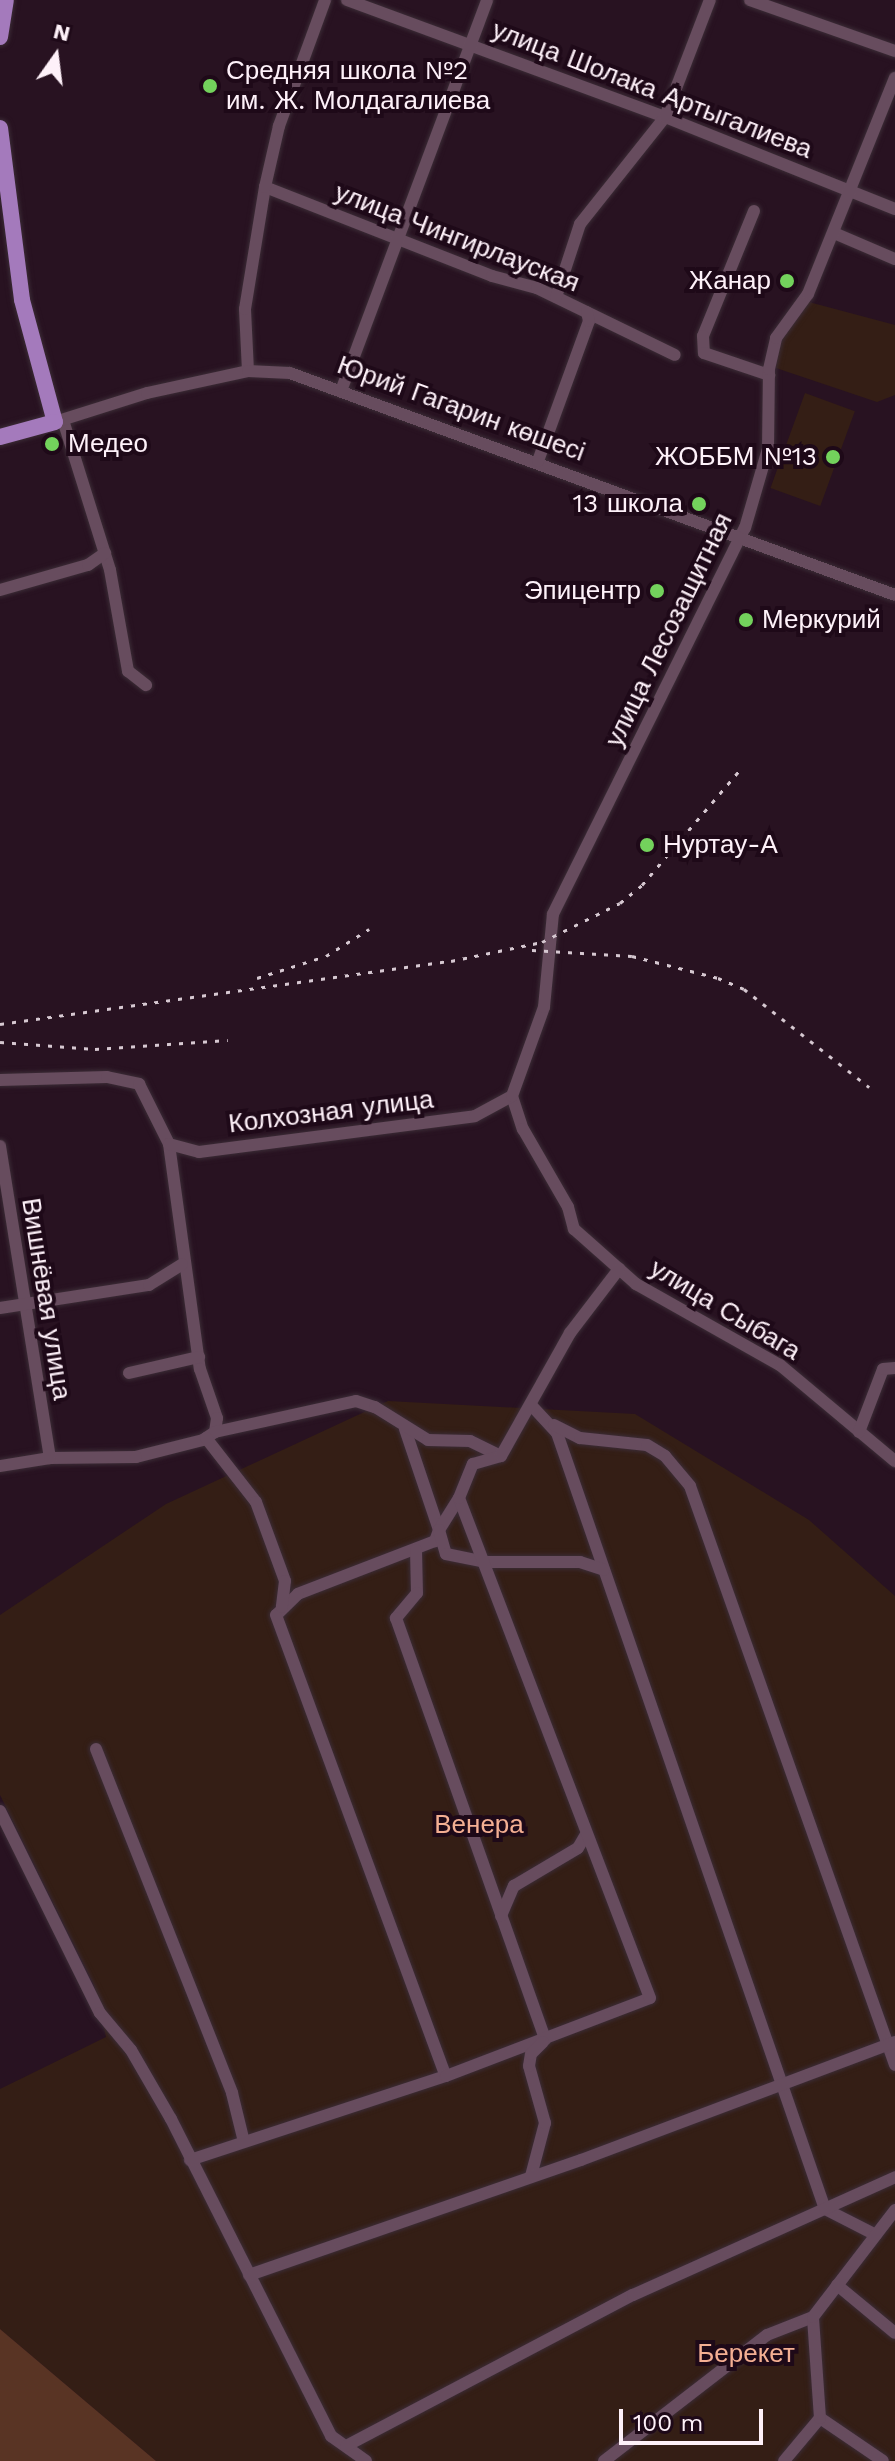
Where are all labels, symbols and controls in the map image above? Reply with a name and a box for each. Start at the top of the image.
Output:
street label: улица Шолака Артыгалиева [488,14,816,166]
north arrow [16,16,96,96]
text: N [51,18,73,46]
place label: Средняя школа №2 им. Ж. Молдагалиева [226,55,490,116]
marker: Средняя школа №2 им. Ж. Молдагалиева [201,77,219,95]
street label: улица Чингирлауская [330,177,584,299]
place label: Жанар [689,265,771,297]
marker: Жанар [778,272,796,290]
street label: Юрий Гагарин көшесі [333,350,589,468]
place label: Медео [68,428,148,460]
marker: Медео [43,435,61,453]
place label: ЖОББМ №13 [655,441,817,473]
marker: ЖОББМ №13 [824,448,842,466]
place label: 13 школа [573,488,683,520]
marker: 13 школа [690,495,708,513]
street label: улица Лесозащитная [599,508,739,752]
place label: Эпицентр [524,575,641,607]
marker: Эпицентр [648,582,666,600]
place label: Меркурий [762,604,881,636]
marker: Меркурий [737,611,755,629]
place label: Нуртау-А [663,829,778,861]
marker: Нуртау-А [638,836,656,854]
street label: Колхозная улица [227,1084,435,1140]
street label: Вишнёвая улица [15,1196,77,1402]
street label: улица Сыбага [644,1253,806,1367]
park label: Венера [434,1809,524,1841]
park label: Берекет [697,2338,795,2370]
scale bar [623,2393,767,2443]
text: 100 m [633,2409,703,2437]

